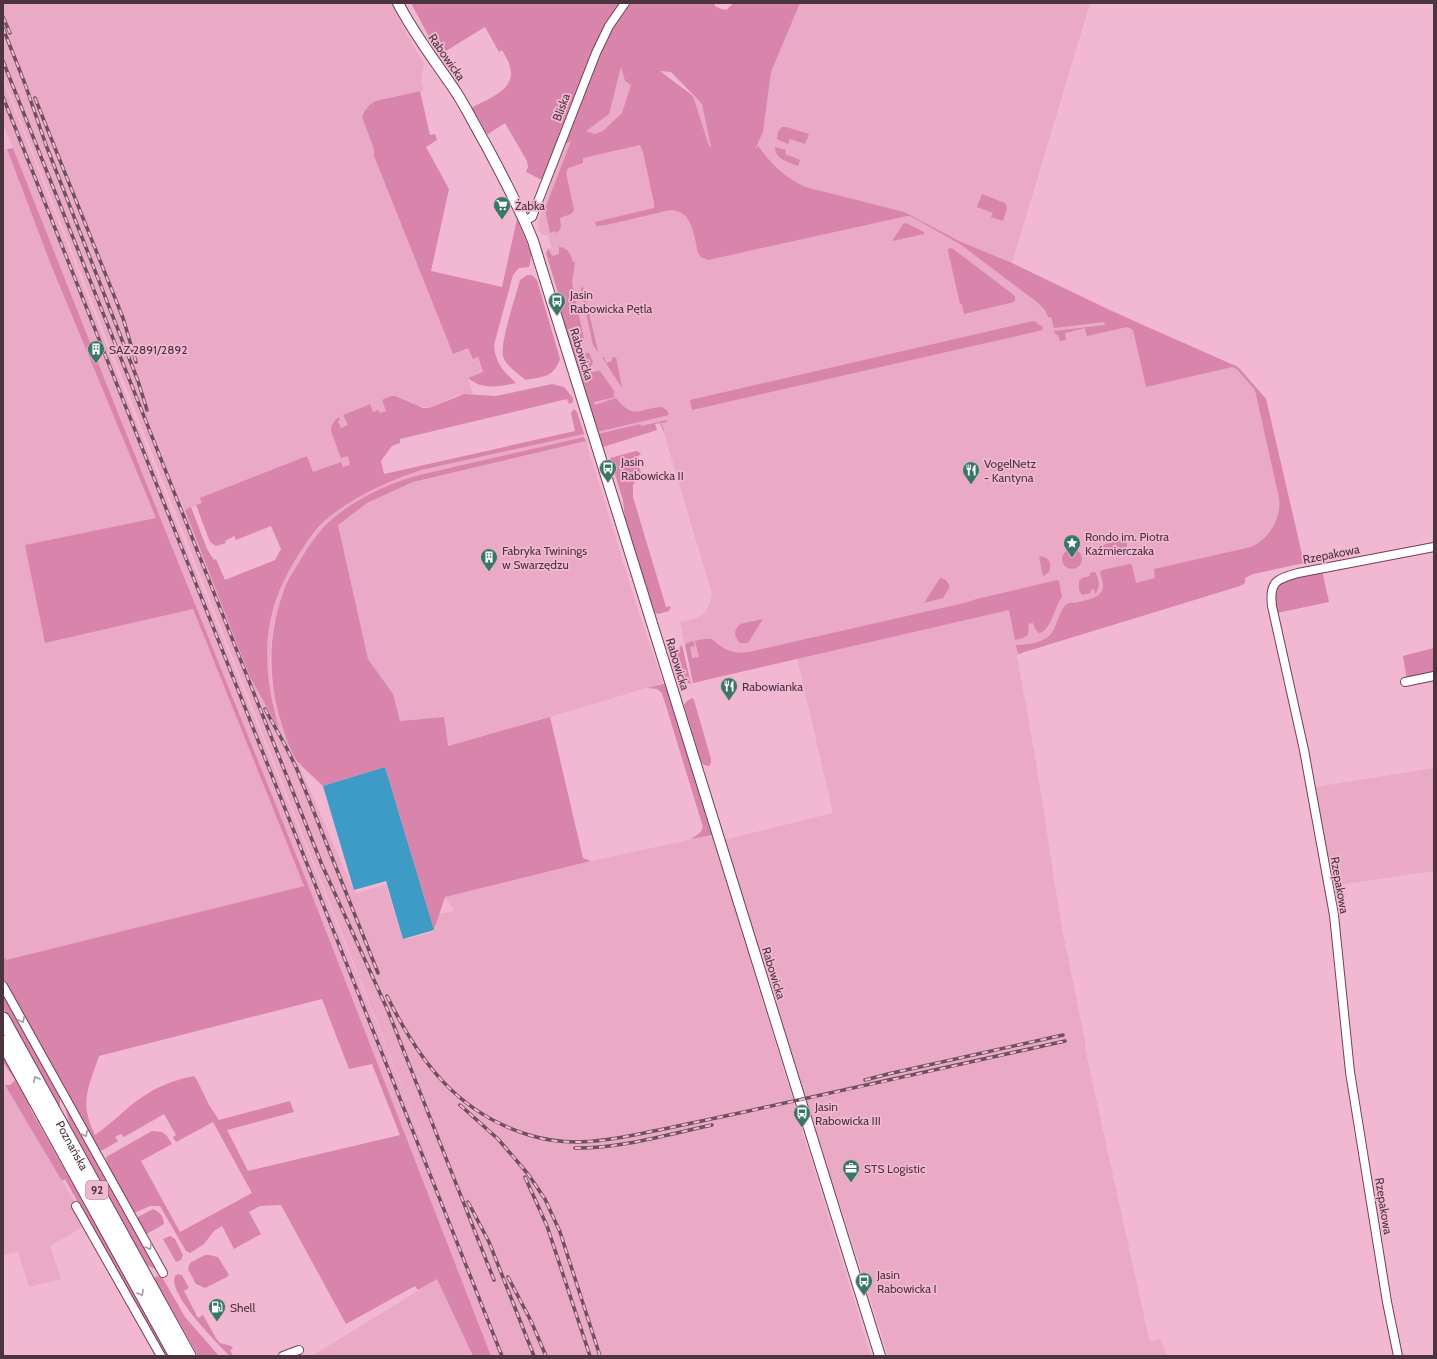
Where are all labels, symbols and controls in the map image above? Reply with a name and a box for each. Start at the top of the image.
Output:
street label: Rabowicka [425,31,469,84]
street label: Bliska [549,91,573,123]
supermarket icon: Żabka [492,195,512,220]
place label: Żabka [515,198,545,213]
place label: Jasin Rabowicka Pętla [569,287,652,316]
bus stop icon: Jasin Rabowicka Pętla [547,291,567,316]
street label: Rabowicka [567,326,597,382]
building icon: SAZ 2891/2892 [86,339,106,364]
place label: SAZ 2891/2892 [109,342,188,357]
place label: Jasin Rabowicka II [620,454,684,483]
place label: VogelNetz - Kantyna [984,456,1036,485]
bus stop icon: Jasin Rabowicka II [598,458,618,483]
restaurant icon: VogelNetz - Kantyna [961,460,981,485]
place label: Rondo im. Piotra Kaźmierczaka [1085,529,1169,558]
place icon: Rondo im. Piotra Kaźmierczaka [1062,533,1082,558]
street label: Rzepakowa [1301,541,1361,567]
place label: Fabryka Twinings w Swarzędzu [502,543,587,572]
building icon: Fabryka Twinings w Swarzędzu [479,547,499,572]
street label: Rabowicka [663,636,693,692]
restaurant icon: Rabowianka [719,676,739,701]
place label: Rabowianka [742,679,803,694]
street label: Rzepakowa [1328,855,1352,915]
street label: Rabowicka [759,945,789,1001]
one-way arrow [17,1016,25,1023]
one-way arrow [33,1076,41,1083]
place label: Jasin Rabowicka III [814,1099,881,1128]
bus stop icon: Jasin Rabowicka III [792,1103,812,1128]
street label: Poznańska [53,1118,92,1173]
one-way arrow [81,1130,88,1137]
office icon: STS Logistic [841,1158,861,1183]
place label: STS Logistic [864,1161,926,1176]
street label: Rzepakowa [1372,1176,1396,1236]
road number: 92 [86,1181,108,1199]
one-way arrow [144,1243,151,1250]
place label: Jasin Rabowicka I [876,1267,937,1296]
bus stop icon: Jasin Rabowicka I [854,1271,874,1296]
one-way arrow [136,1289,144,1296]
fuel station icon: Shell [207,1297,227,1322]
place label: Shell [230,1300,255,1315]

